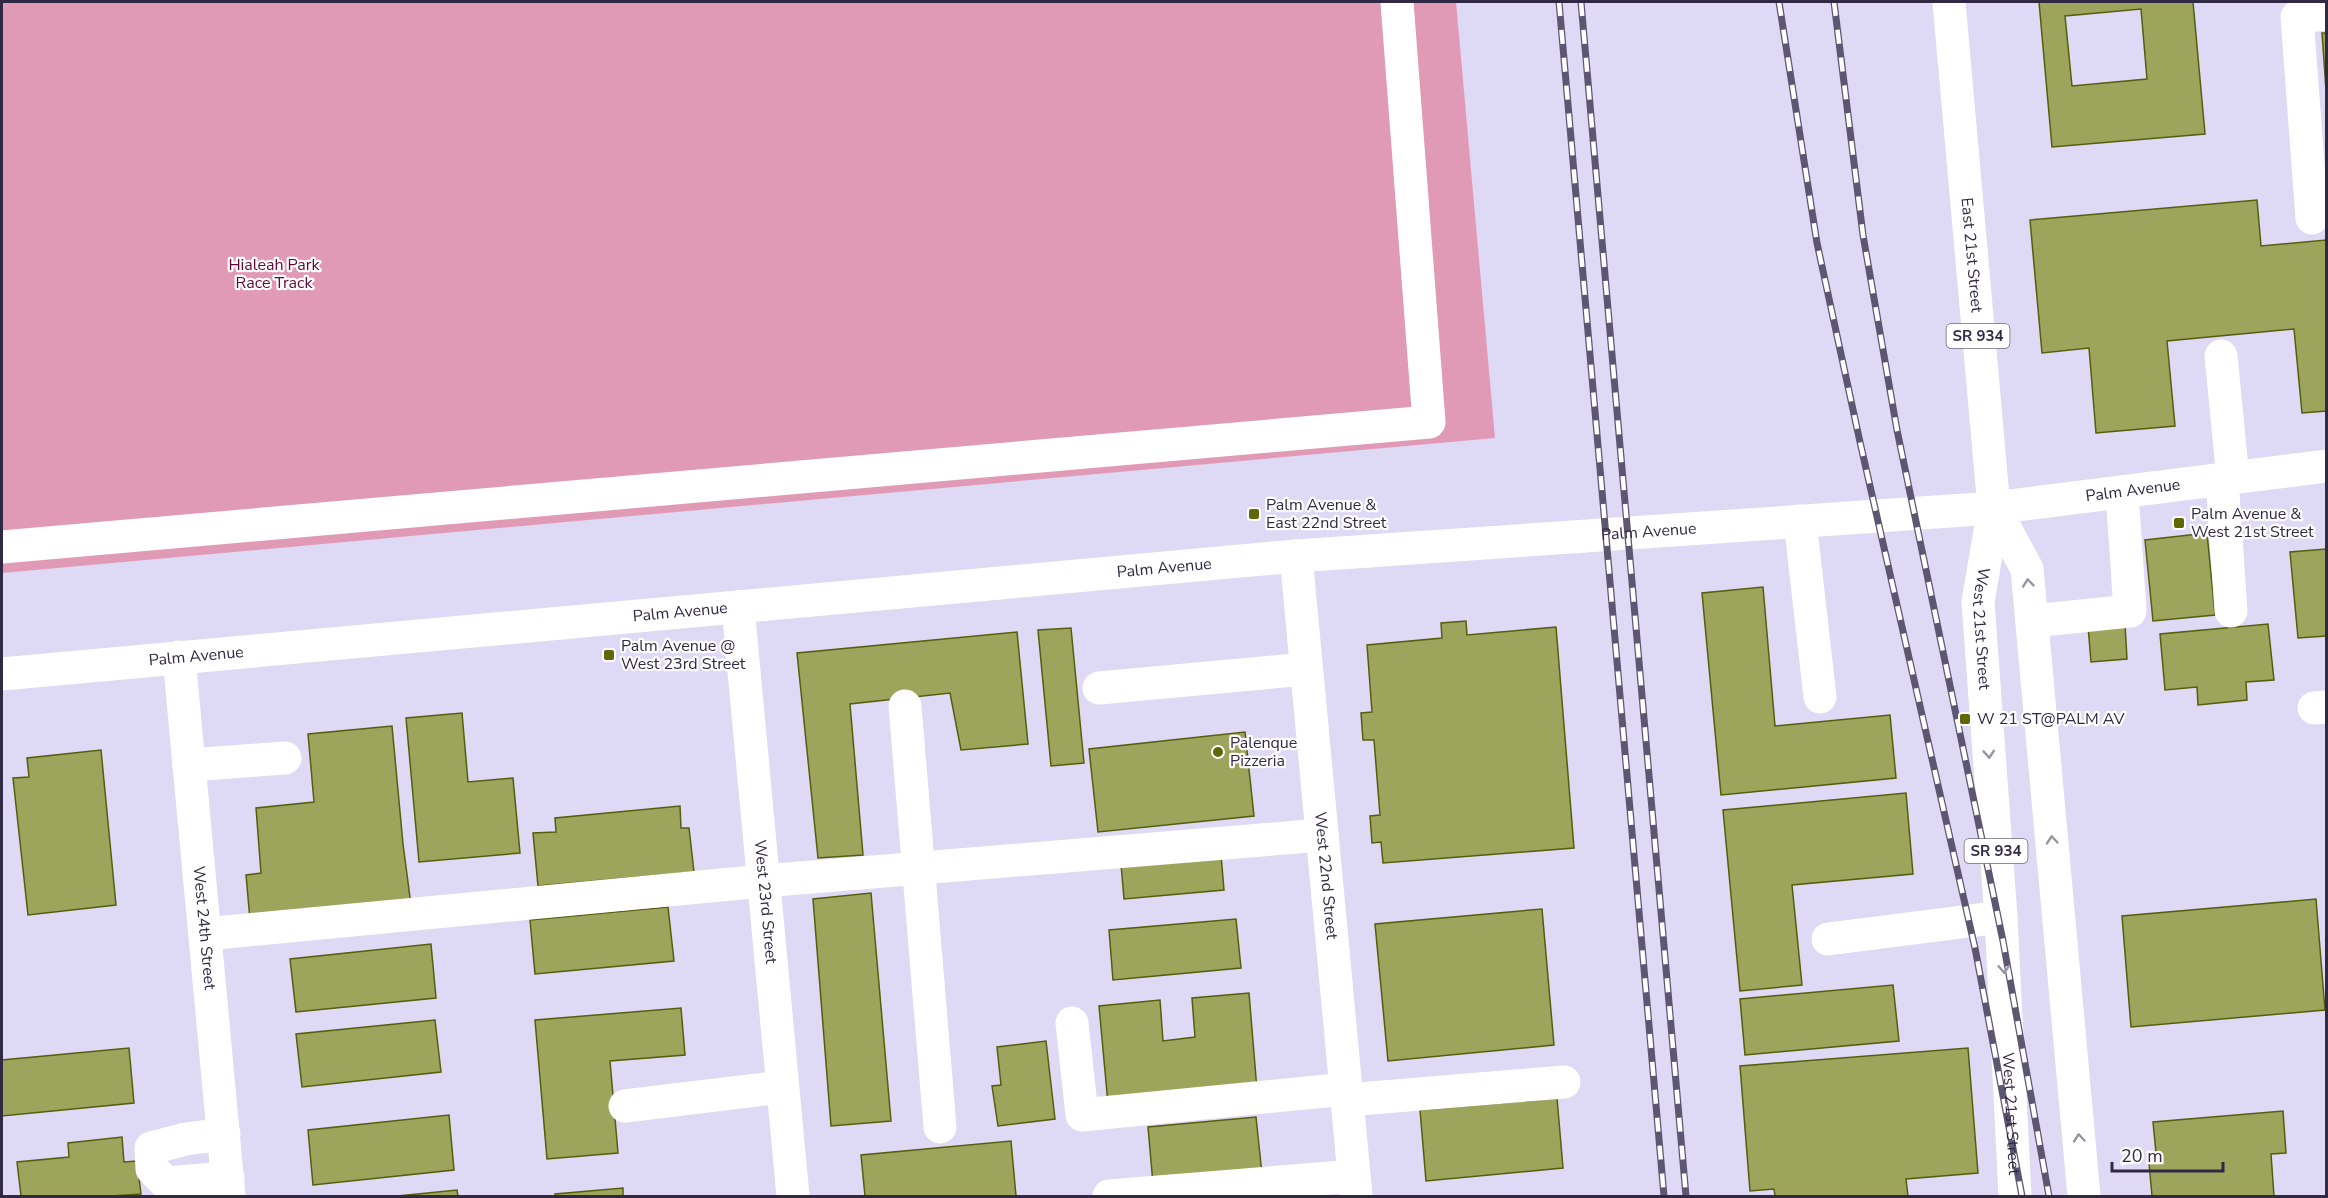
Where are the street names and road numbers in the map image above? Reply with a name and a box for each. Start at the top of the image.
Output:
street label: East 21st Street [1955,197,1988,314]
road number: SR 934 [1946,324,2010,348]
street label: Palm Avenue [2084,474,2182,507]
street label: Palm Avenue [1601,517,1697,546]
street label: Palm Avenue [1116,553,1213,583]
street label: West 21st Street [1967,566,1995,691]
street label: Palm Avenue [632,597,729,627]
street label: Palm Avenue [148,641,245,672]
street label: West 22nd Street [1309,811,1343,941]
street label: West 23rd Street [749,839,782,965]
road number: SR 934 [1964,839,2028,863]
street label: West 24th Street [187,865,221,991]
street label: West 21st Street [1997,1052,2025,1176]

